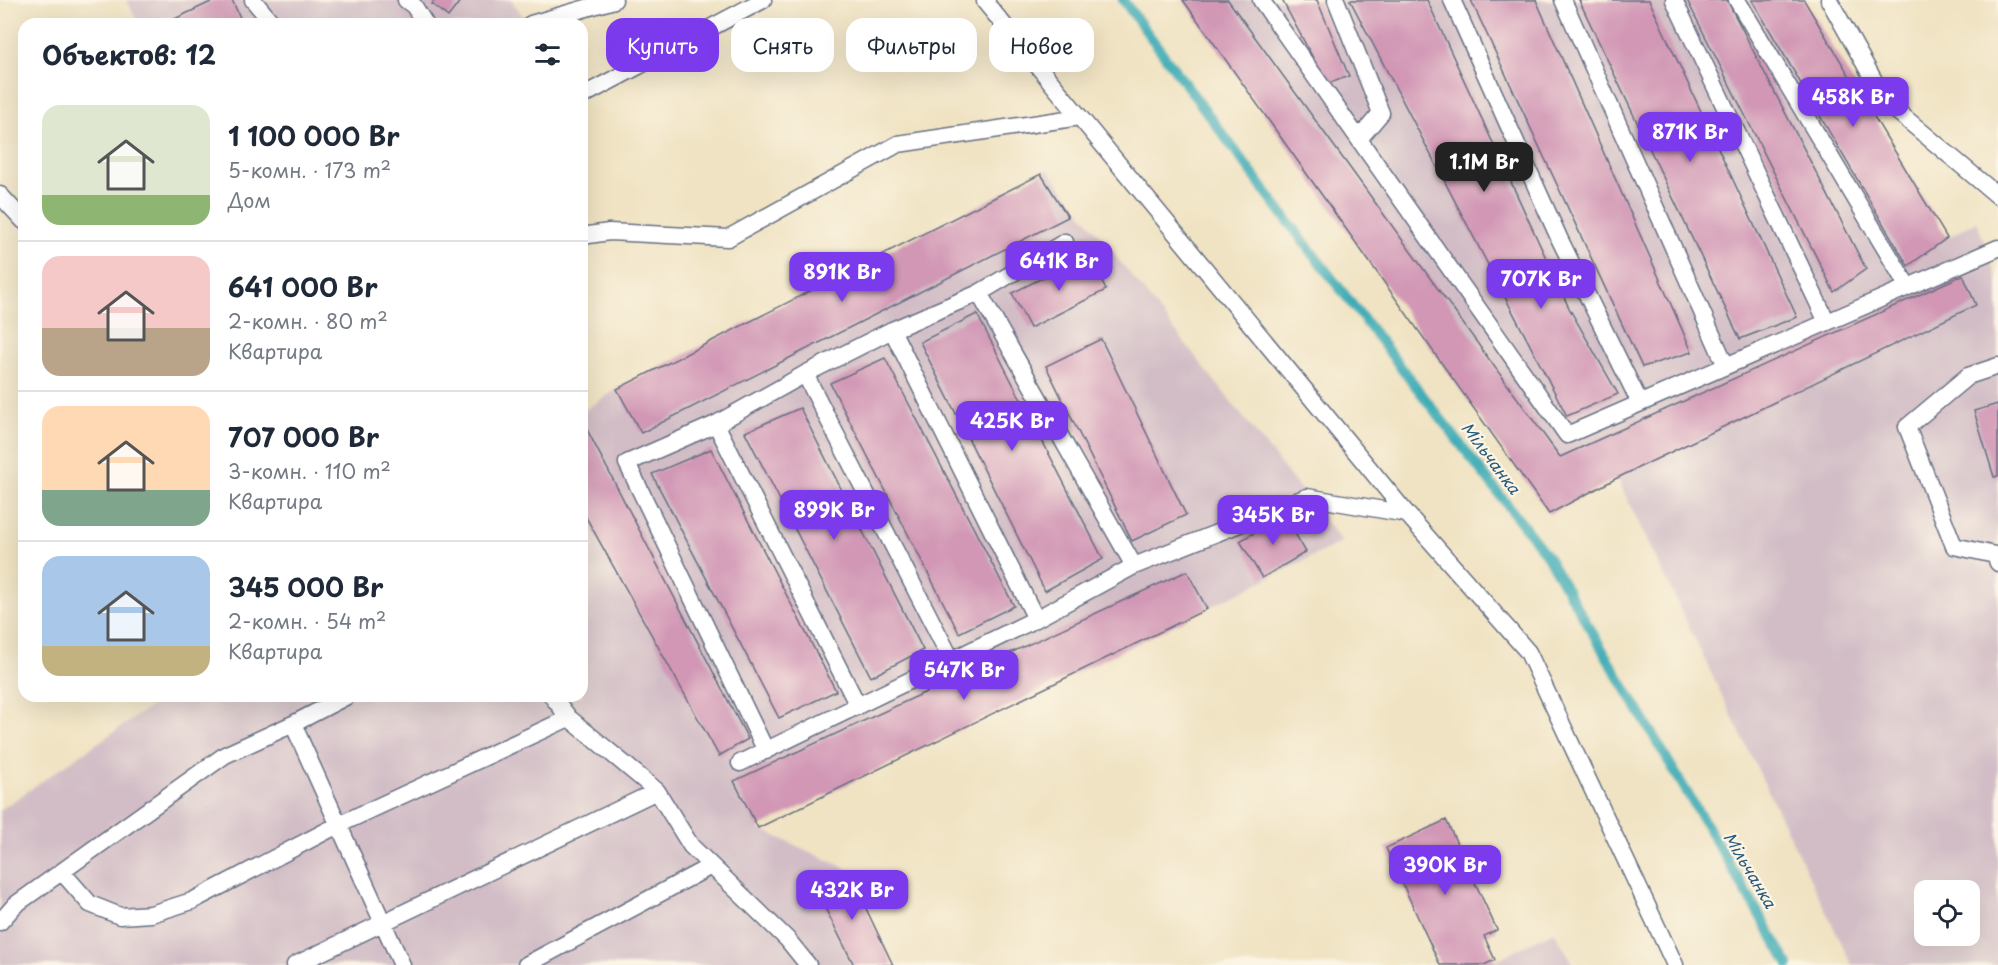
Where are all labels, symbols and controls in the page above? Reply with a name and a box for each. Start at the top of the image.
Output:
chip: Купить [606,18,719,72]
chip: Снять [731,18,834,72]
chip: Фильтры [846,18,977,72]
chip: Новое [989,18,1094,72]
text: Объектов: 12 [42,35,216,74]
icon: filters [531,38,564,71]
pin: 458K Br [1798,77,1908,128]
text: 458K Br [1812,81,1894,111]
pin: 871K Br [1635,112,1745,163]
text: 1 100 000 Br [228,116,400,155]
text: 871K Br [1652,116,1728,146]
icon: home [90,129,162,201]
pin: 1.1M Br [1429,142,1539,193]
text: 1.1M Br [1449,146,1519,176]
text: 5-комн. · 173 m² [228,155,391,185]
text: Дом [228,185,271,215]
pin: 641K Br [1004,241,1114,292]
text: 641K Br [1020,245,1099,275]
pin: 891K Br [787,252,897,303]
text: 891K Br [803,256,881,286]
pin: 707K Br [1486,259,1596,310]
text: 707K Br [1501,263,1581,293]
text: 641 000 Br [228,267,378,306]
icon: home [90,280,162,352]
text: 2-комн. · 80 m² [228,306,388,336]
text: Квартира [228,336,322,366]
pin: 425K Br [957,401,1067,452]
text: 425K Br [970,405,1054,435]
water label: Мільчанка [1457,416,1528,499]
text: 707 000 Br [228,417,379,456]
icon: home [90,430,162,502]
text: 3-комн. · 110 m² [228,456,391,486]
text: Квартира [228,486,322,516]
pin: 899K Br [779,490,889,541]
text: 899K Br [794,494,874,524]
pin: 345K Br [1218,495,1328,546]
text: 345K Br [1231,499,1315,529]
text: 345 000 Br [228,567,383,606]
icon: home [90,580,162,652]
text: 2-комн. · 54 m² [228,606,386,636]
text: Квартира [228,636,322,666]
pin: 547K Br [909,650,1019,701]
text: 547K Br [923,654,1005,684]
water label: Мільчанка [1719,827,1784,913]
pin: 390K Br [1390,845,1500,896]
text: 390K Br [1403,849,1487,879]
pin: 432K Br [797,870,907,921]
text: 432K Br [810,874,894,904]
map controls [1914,880,1980,946]
button: locate [1914,880,1980,946]

